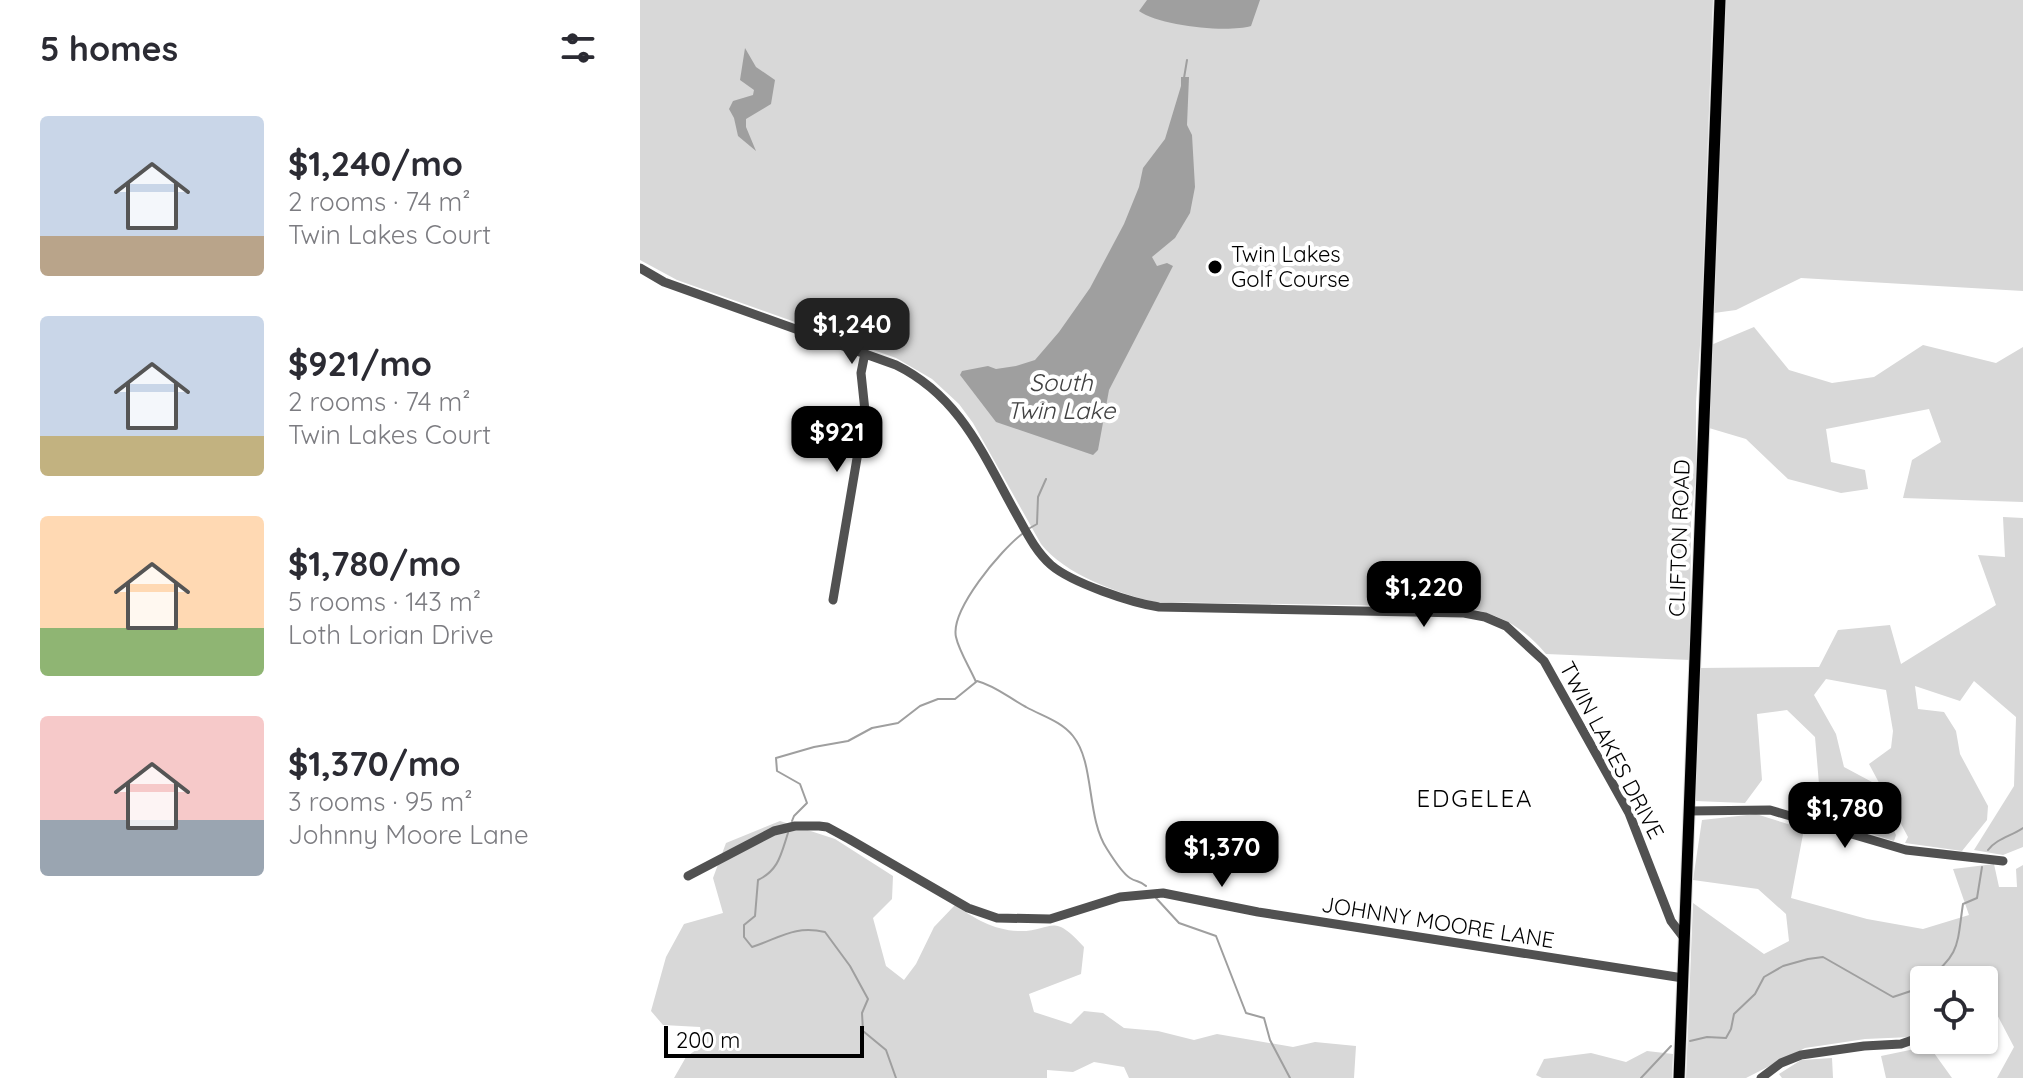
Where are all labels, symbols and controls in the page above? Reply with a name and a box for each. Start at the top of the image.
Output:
icon: filters [556,26,600,70]
text: 5 homes [40,27,178,70]
text: $1,240/mo [288,142,463,185]
icon: home [104,148,200,244]
text: 2 rooms · 74 m² [288,185,471,218]
text: Twin Lakes Court [288,218,491,251]
place label: Twin Lakes Golf Course [1231,240,1350,293]
marker: Twin Lakes Golf Course [1206,258,1224,276]
pin: $1,240 [787,298,917,366]
text: $1,240 [813,307,891,340]
text: $921/mo [288,342,432,385]
icon: home [104,348,200,444]
water label: South Twin Lake [1007,367,1117,425]
text: 2 rooms · 74 m² [288,385,471,418]
pin: $921 [790,406,884,474]
text: $921 [809,415,865,448]
text: Twin Lakes Court [288,418,491,451]
street label: CLIFTON ROAD [1662,459,1696,617]
text: $1,780/mo [288,542,461,585]
icon: home [104,548,200,644]
pin: $1,220 [1359,561,1489,629]
text: $1,220 [1385,570,1463,603]
text: 5 rooms · 143 m² [288,585,481,618]
text: Loth Lorian Drive [288,618,494,651]
street label: TWIN LAKES DRIVE [1553,656,1671,844]
text: $1,370/mo [288,742,461,785]
icon: home [104,748,200,844]
pin: $1,780 [1780,782,1910,850]
district label: EDGELEA [1416,783,1534,813]
text: 3 rooms · 95 m² [288,785,472,818]
text: $1,780 [1806,791,1884,824]
text: Johnny Moore Lane [288,818,529,851]
pin: $1,370 [1157,821,1287,889]
text: $1,370 [1184,830,1261,863]
street label: JOHNNY MOORE LANE [1320,890,1556,954]
map controls [1910,966,1998,1054]
button: locate [1910,966,1998,1054]
scale bar [664,1022,864,1058]
text: 200 m [676,1026,740,1054]

